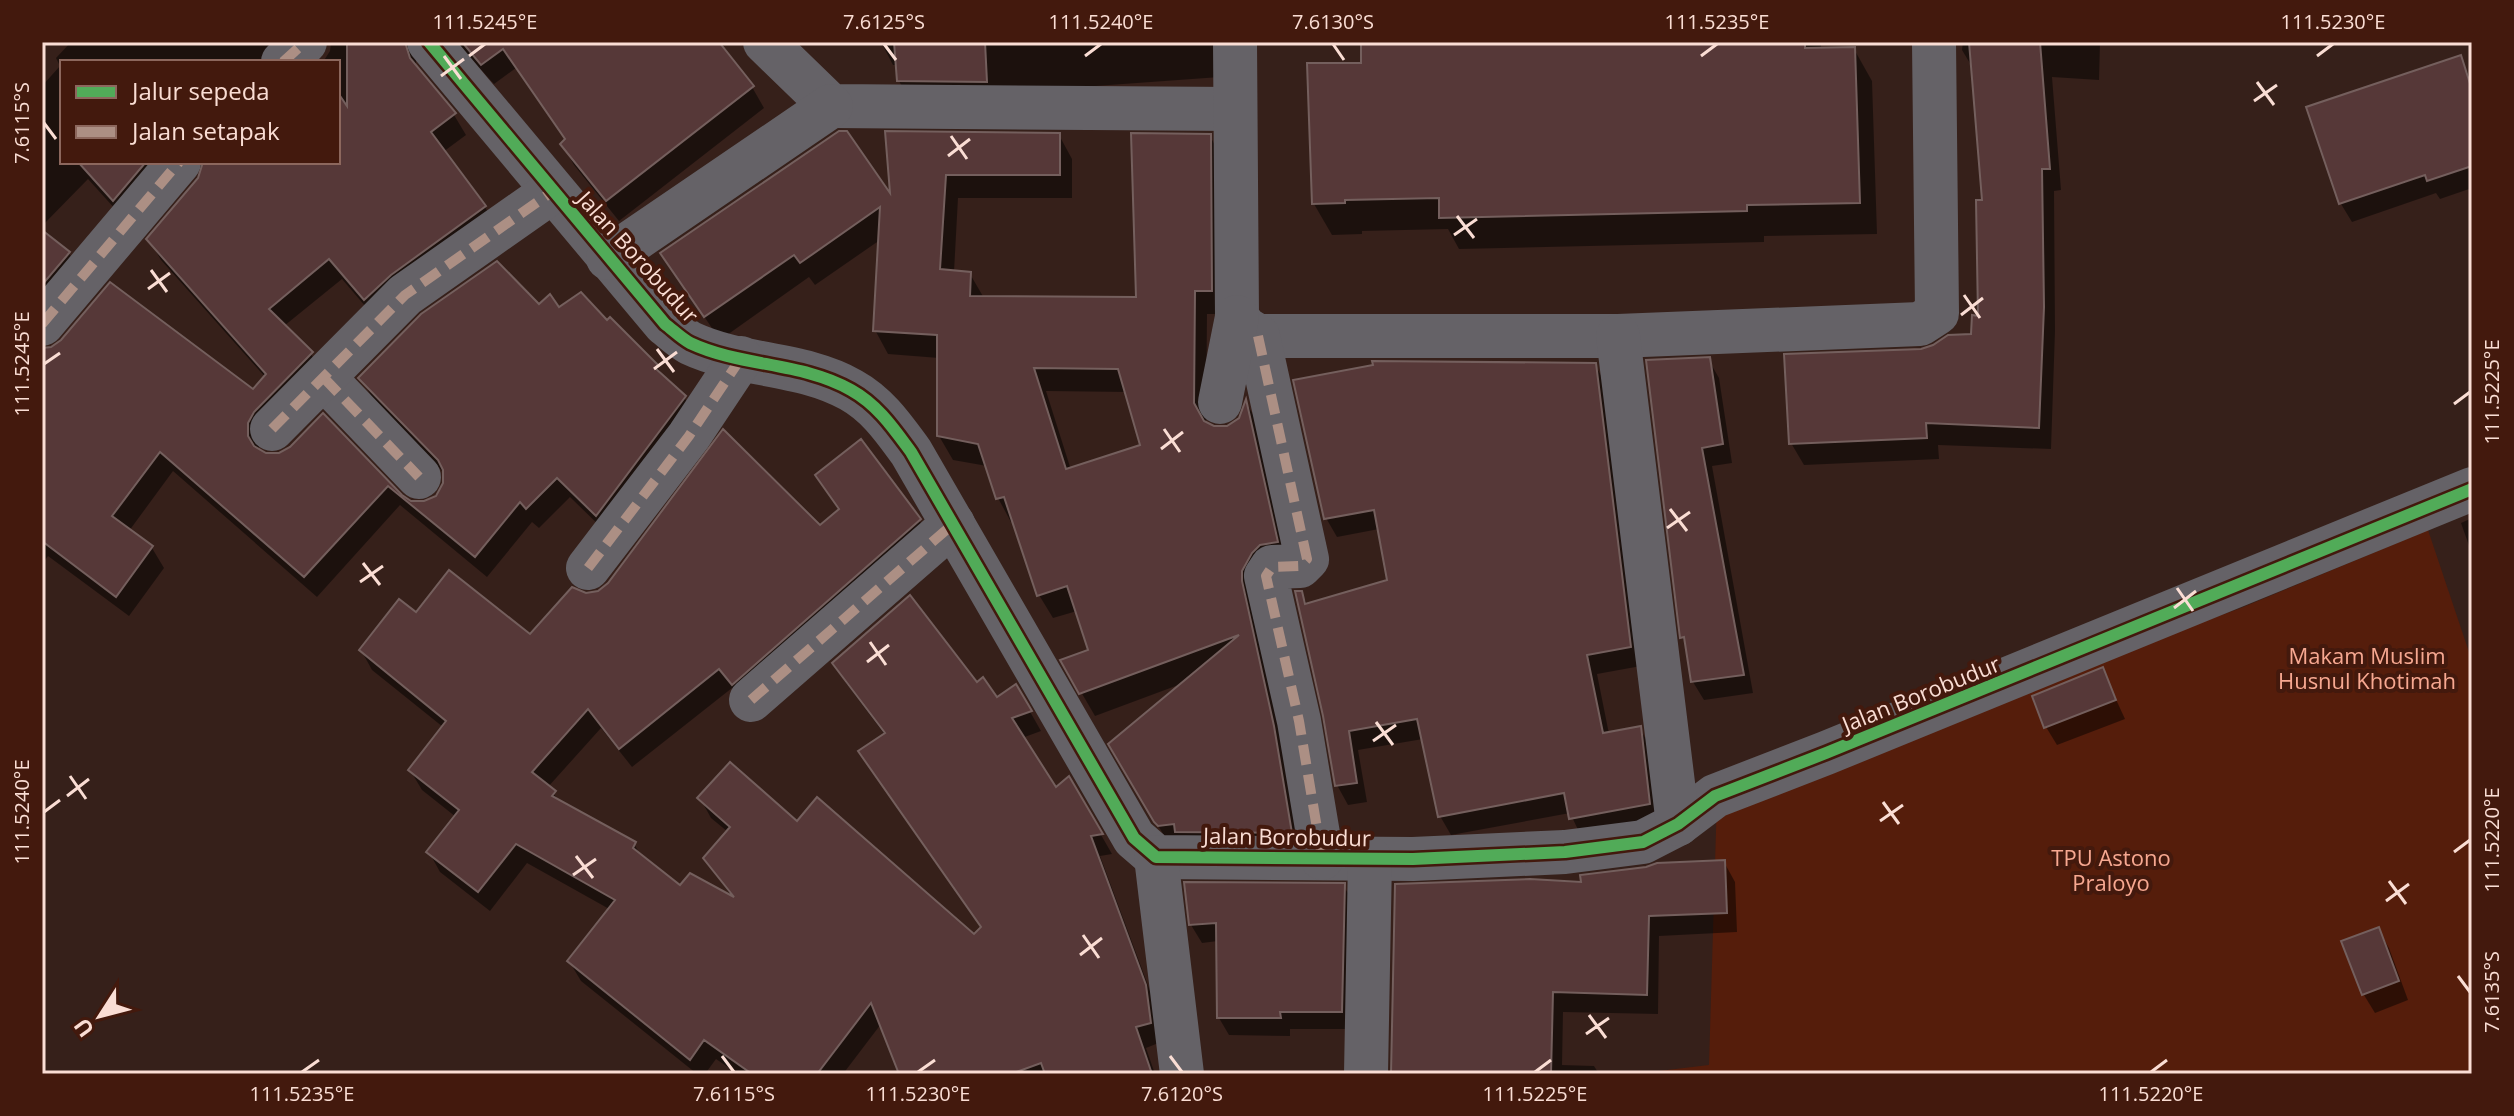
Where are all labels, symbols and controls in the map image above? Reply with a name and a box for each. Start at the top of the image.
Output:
text: 111.5245°E [433,8,537,35]
text: 7.6125°S [843,8,925,35]
text: 111.5240°E [1049,8,1153,35]
text: 7.6130°S [1292,8,1374,35]
text: 111.5235°E [1665,8,1769,35]
text: 111.5230°E [2281,8,2385,35]
legend [60,60,340,164]
text: Jalur sepeda [130,74,270,107]
text: 7.6115°S [8,82,35,164]
text: Jalan setapak [130,114,280,147]
street label: Jalan Borobudur [570,182,706,329]
text: 111.5245°E [8,312,35,416]
text: 111.5225°E [2478,340,2505,444]
park label: Makam Muslim Husnul Khotimah [2278,640,2456,695]
street label: Jalan Borobudur [1835,648,2004,739]
text: 111.5240°E [8,760,35,864]
text: 111.5220°E [2478,788,2505,892]
street label: Jalan Borobudur [1201,820,1371,852]
park label: TPU Astono Praloyo [2051,842,2171,897]
text: 7.6135°S [2478,951,2505,1033]
north arrow [60,976,140,1056]
text: U [66,1013,100,1044]
text: 111.5235°E [250,1080,354,1107]
text: 7.6115°S [693,1080,775,1107]
text: 111.5230°E [866,1080,970,1107]
text: 7.6120°S [1141,1080,1223,1107]
text: 111.5225°E [1483,1080,1587,1107]
text: 111.5220°E [2099,1080,2203,1107]

